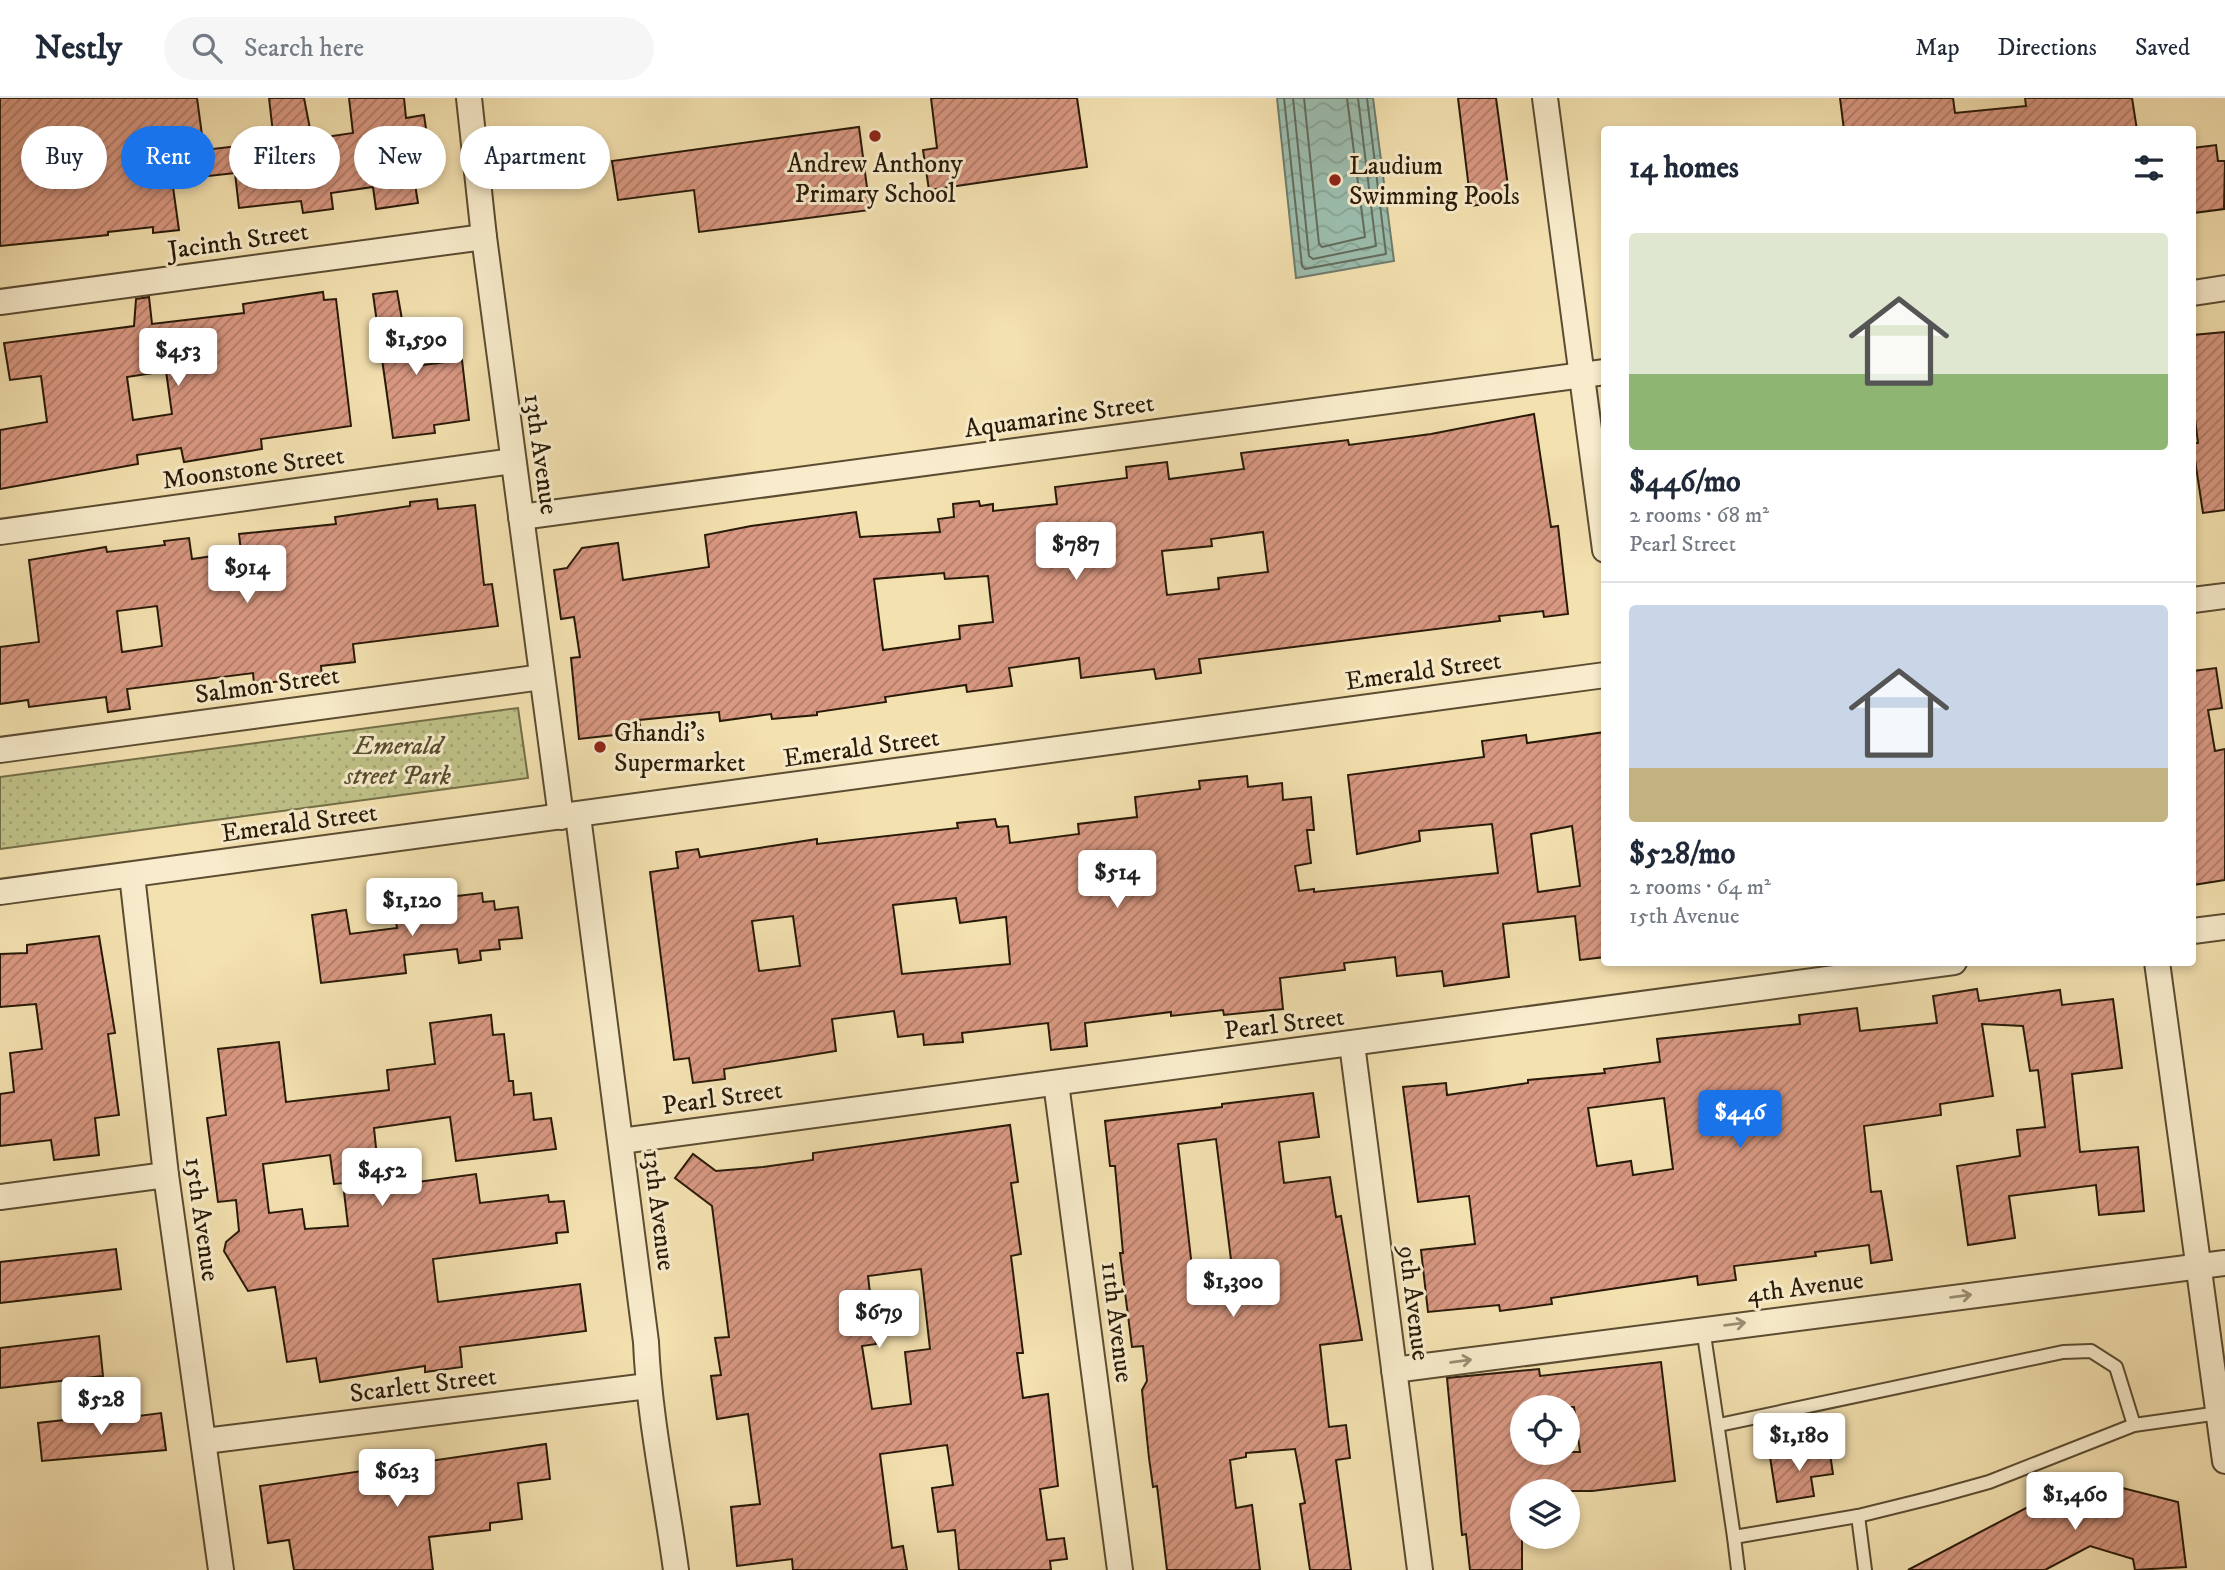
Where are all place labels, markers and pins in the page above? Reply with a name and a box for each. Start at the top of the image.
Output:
marker: Andrew Anthony Primary School [867,128,883,144]
place label: Andrew Anthony Primary School [787,148,964,211]
place label: Laudium Swimming Pools [1349,150,1520,213]
marker: Laudium Swimming Pools [1327,172,1343,188]
pin: $1,590 [359,317,473,377]
pin: $453 [137,328,219,388]
pin: $787 [1035,522,1117,582]
pin: $914 [206,546,288,605]
place label: Ghandi's Supermarket [614,717,746,780]
marker: Ghandi's Supermarket [592,739,608,755]
pin: $514 [1076,850,1158,910]
pin: $1,120 [355,878,469,938]
pin: $446 [1699,1090,1781,1150]
pin: $452 [341,1148,423,1208]
pin: $1,300 [1176,1260,1290,1319]
pin: $679 [838,1290,920,1350]
pin: $528 [60,1378,142,1437]
pin: $1,180 [1742,1414,1856,1473]
pin: $623 [356,1450,438,1509]
pin: $1,460 [2018,1472,2132,1532]

